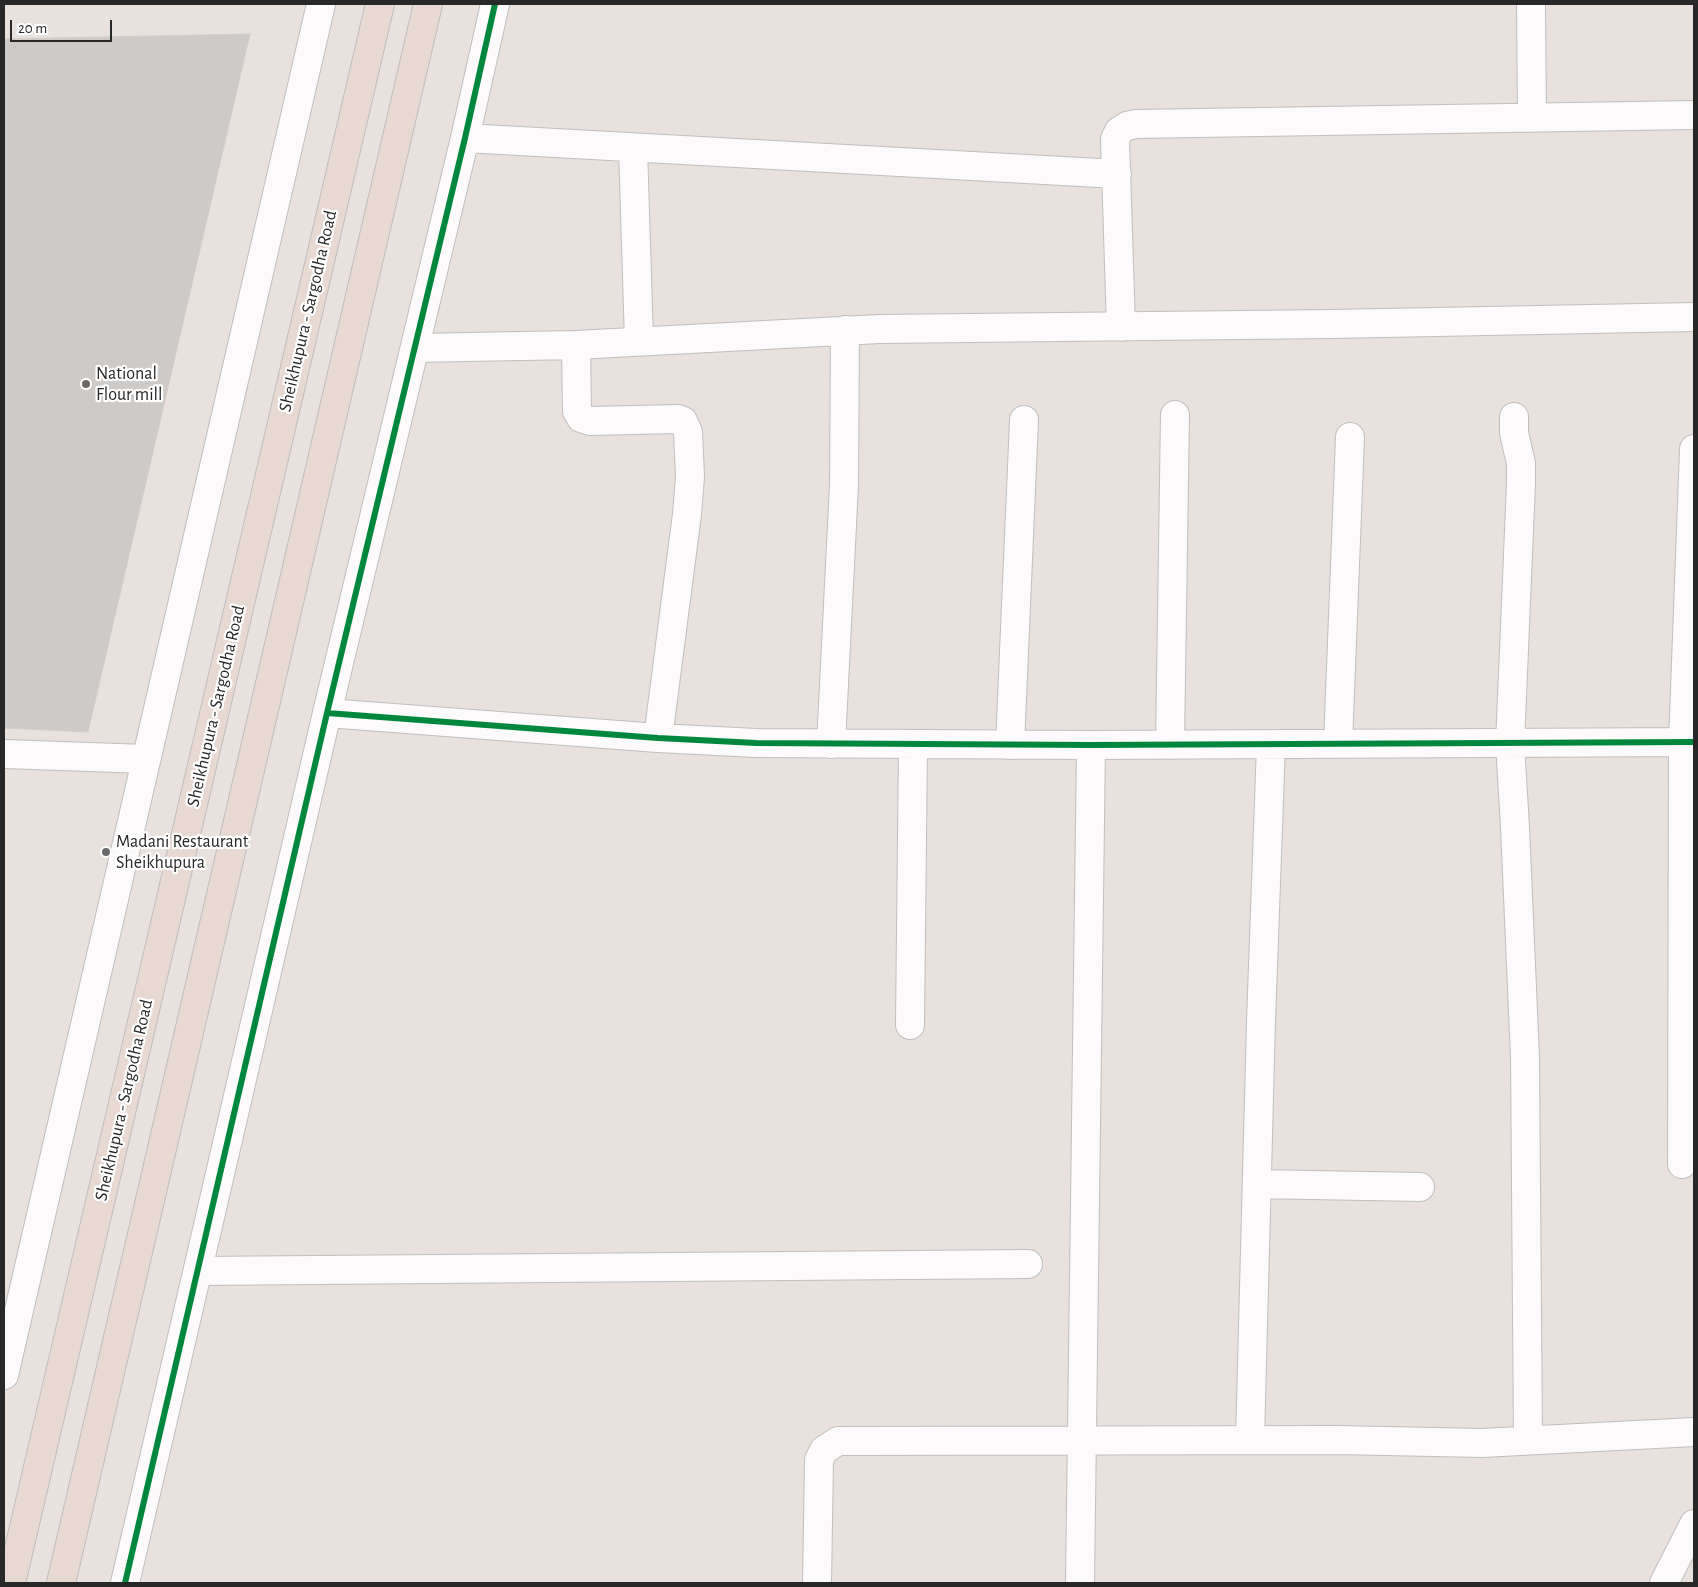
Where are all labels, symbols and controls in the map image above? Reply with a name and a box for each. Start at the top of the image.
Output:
scale bar [12,10,115,42]
text: 20 m [18,21,47,36]
street label: Sheikhupura - Sargodha Road [274,208,342,414]
place label: National Flour mill [96,363,163,406]
marker: National Flour mill [80,378,92,390]
street label: Sheikhupura - Sargodha Road [182,603,250,809]
place label: Madani Restaurant Sheikhupura [116,831,249,874]
marker: Madani Restaurant Sheikhupura [100,846,112,858]
street label: Sheikhupura - Sargodha Road [90,997,158,1203]

